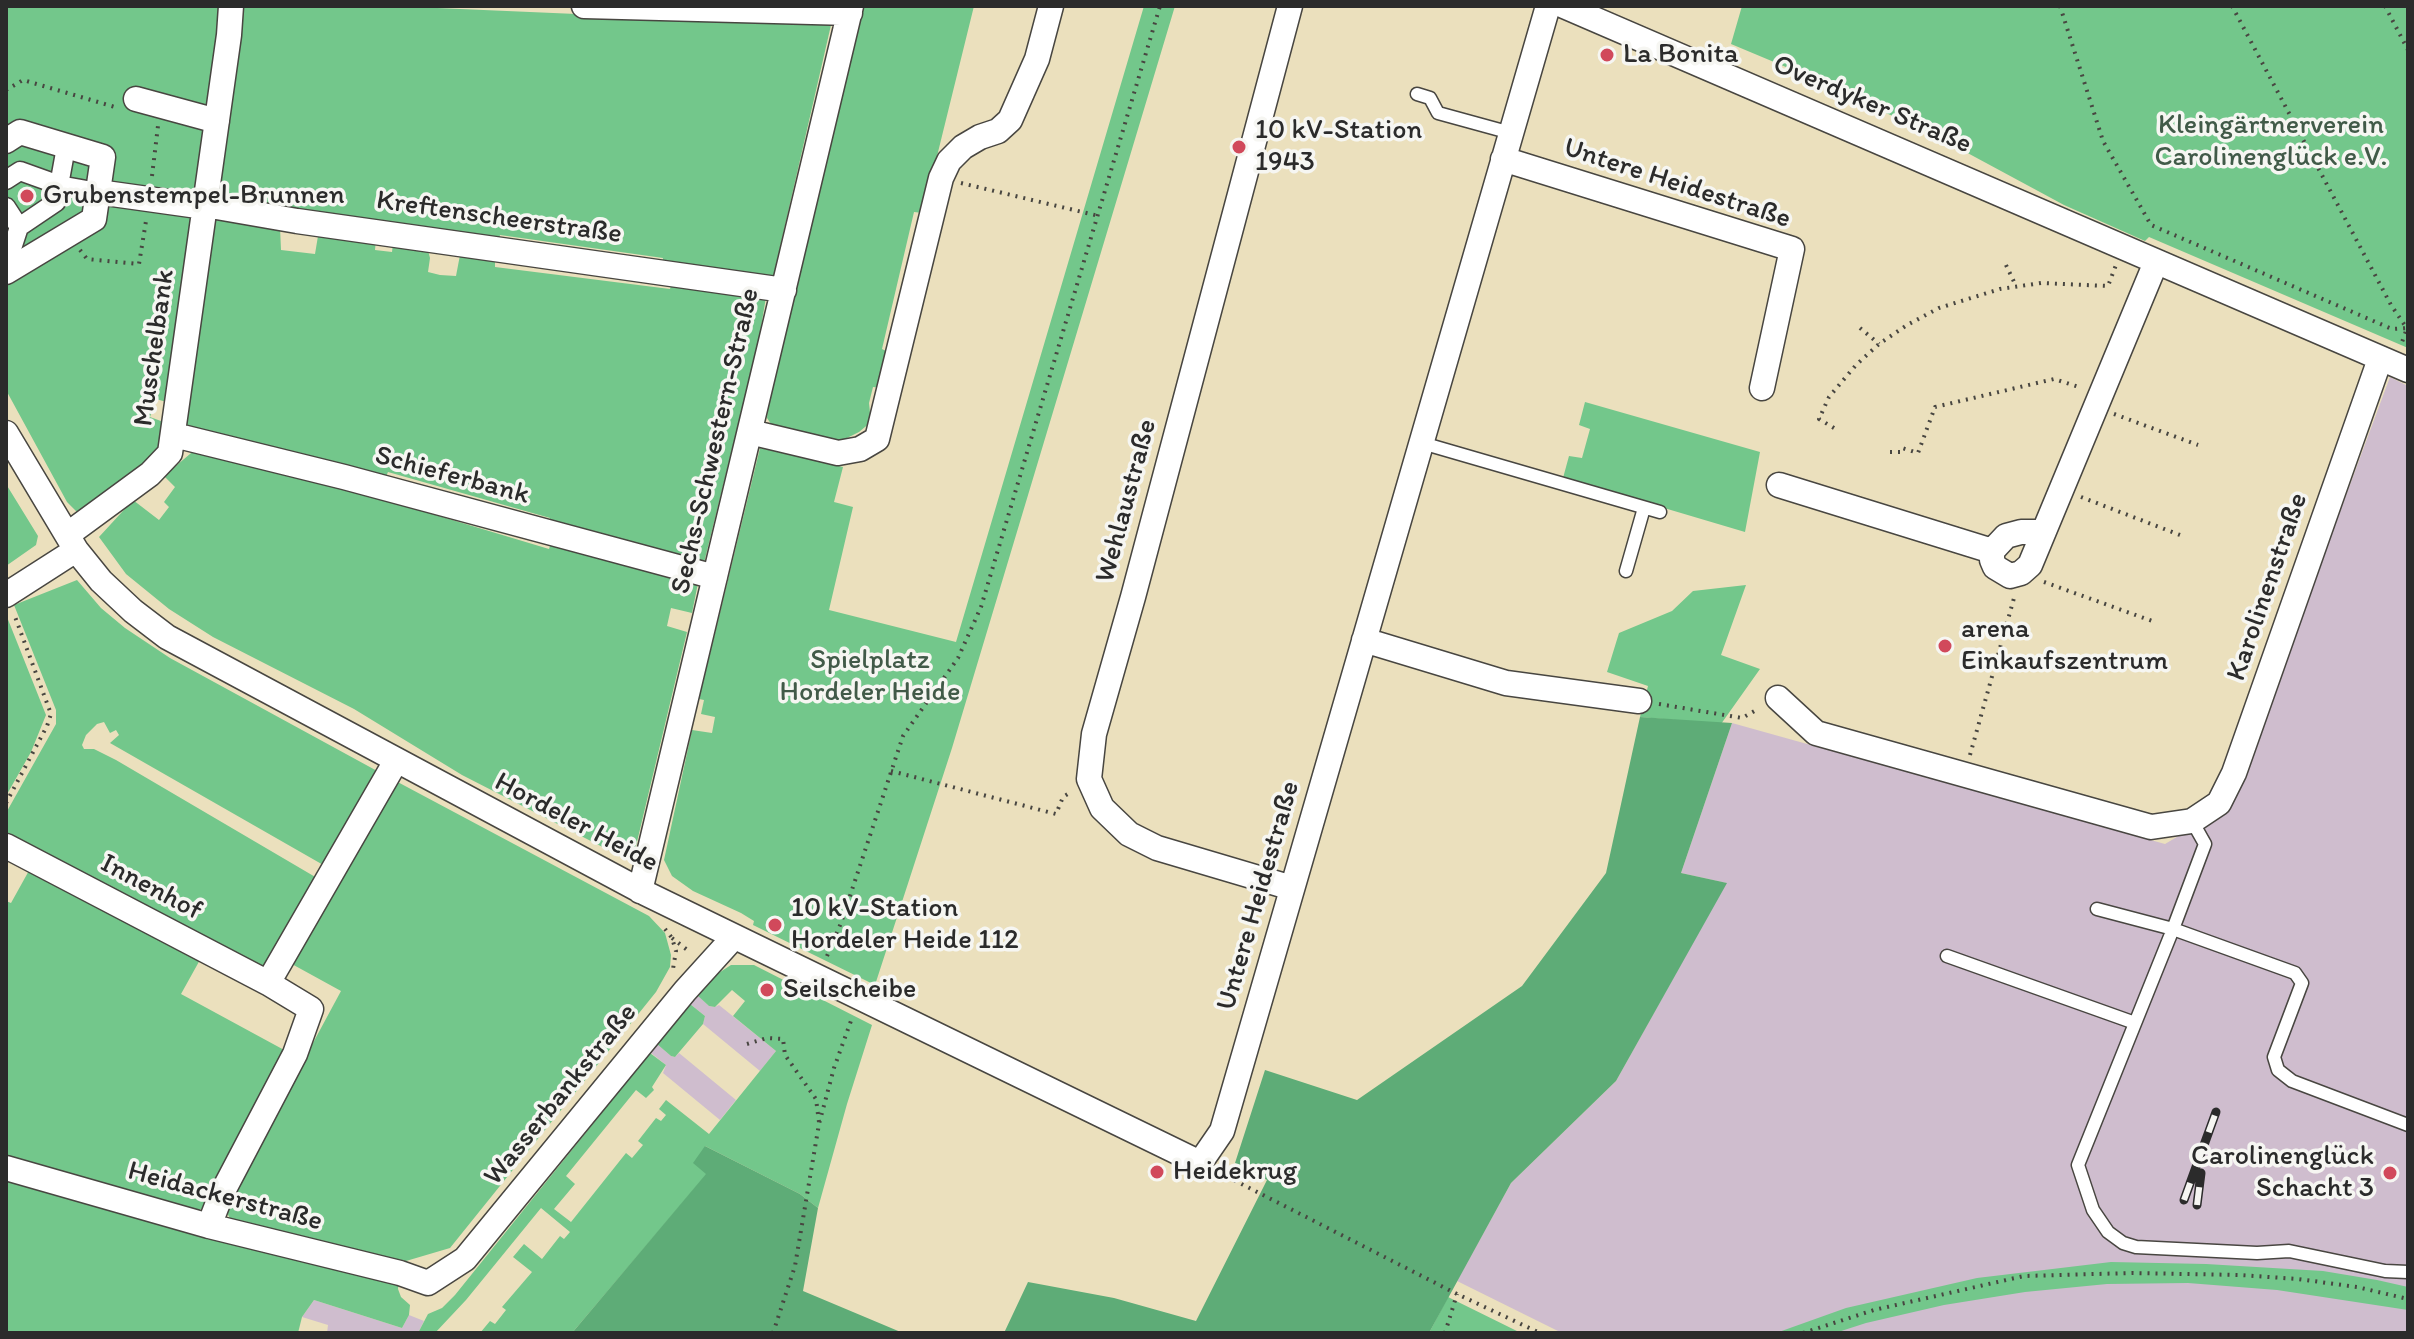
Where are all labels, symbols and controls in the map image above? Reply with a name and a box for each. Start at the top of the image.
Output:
place label: La Bonita [1623,38,1738,72]
marker: La Bonita [1598,46,1616,64]
street label: Overdyker Straße [1768,48,1976,162]
park label: Kleingärtnerverein Carolinenglück e.V. [2155,109,2387,175]
place label: 10 kV-Station 1943 [1255,114,1422,180]
street label: Untere Heidestraße [1559,131,1795,237]
marker: 10 kV-Station 1943 [1230,138,1248,156]
place label: Grubenstempel-Brunnen [43,179,345,213]
street label: Kreftenscheerstraße [374,184,624,252]
marker: Grubenstempel-Brunnen [18,187,36,205]
street label: Muschelbank [127,267,183,429]
street label: Sechs-Schwestern-Straße [664,285,768,597]
street label: Wehlaustraße [1089,416,1165,586]
street label: Schieferbank [371,439,533,513]
street label: Karolinenstraße [2220,489,2316,685]
place label: arena Einkaufszentrum [1961,613,2168,679]
marker: arena Einkaufszentrum [1936,637,1954,655]
park label: Spielplatz Hordeler Heide [780,644,960,710]
street label: Hordeler Heide [488,766,664,880]
street label: Untere Heidestraße [1210,777,1308,1015]
street label: Innenhof [94,847,208,929]
place label: 10 kV-Station Hordeler Heide 112 [791,892,1019,958]
marker: 10 kV-Station Hordeler Heide 112 [766,916,784,934]
place label: Seilscheibe [783,973,916,1007]
marker: Seilscheibe [758,981,776,999]
street label: Wasserbankstraße [477,997,645,1193]
place label: Carolinenglück Schacht 3 [2191,1140,2374,1206]
street label: Heidackerstraße [124,1155,326,1239]
place label: Heidekrug [1173,1155,1297,1189]
marker: Heidekrug [1148,1163,1166,1181]
marker: Carolinenglück Schacht 3 [2381,1164,2399,1182]

